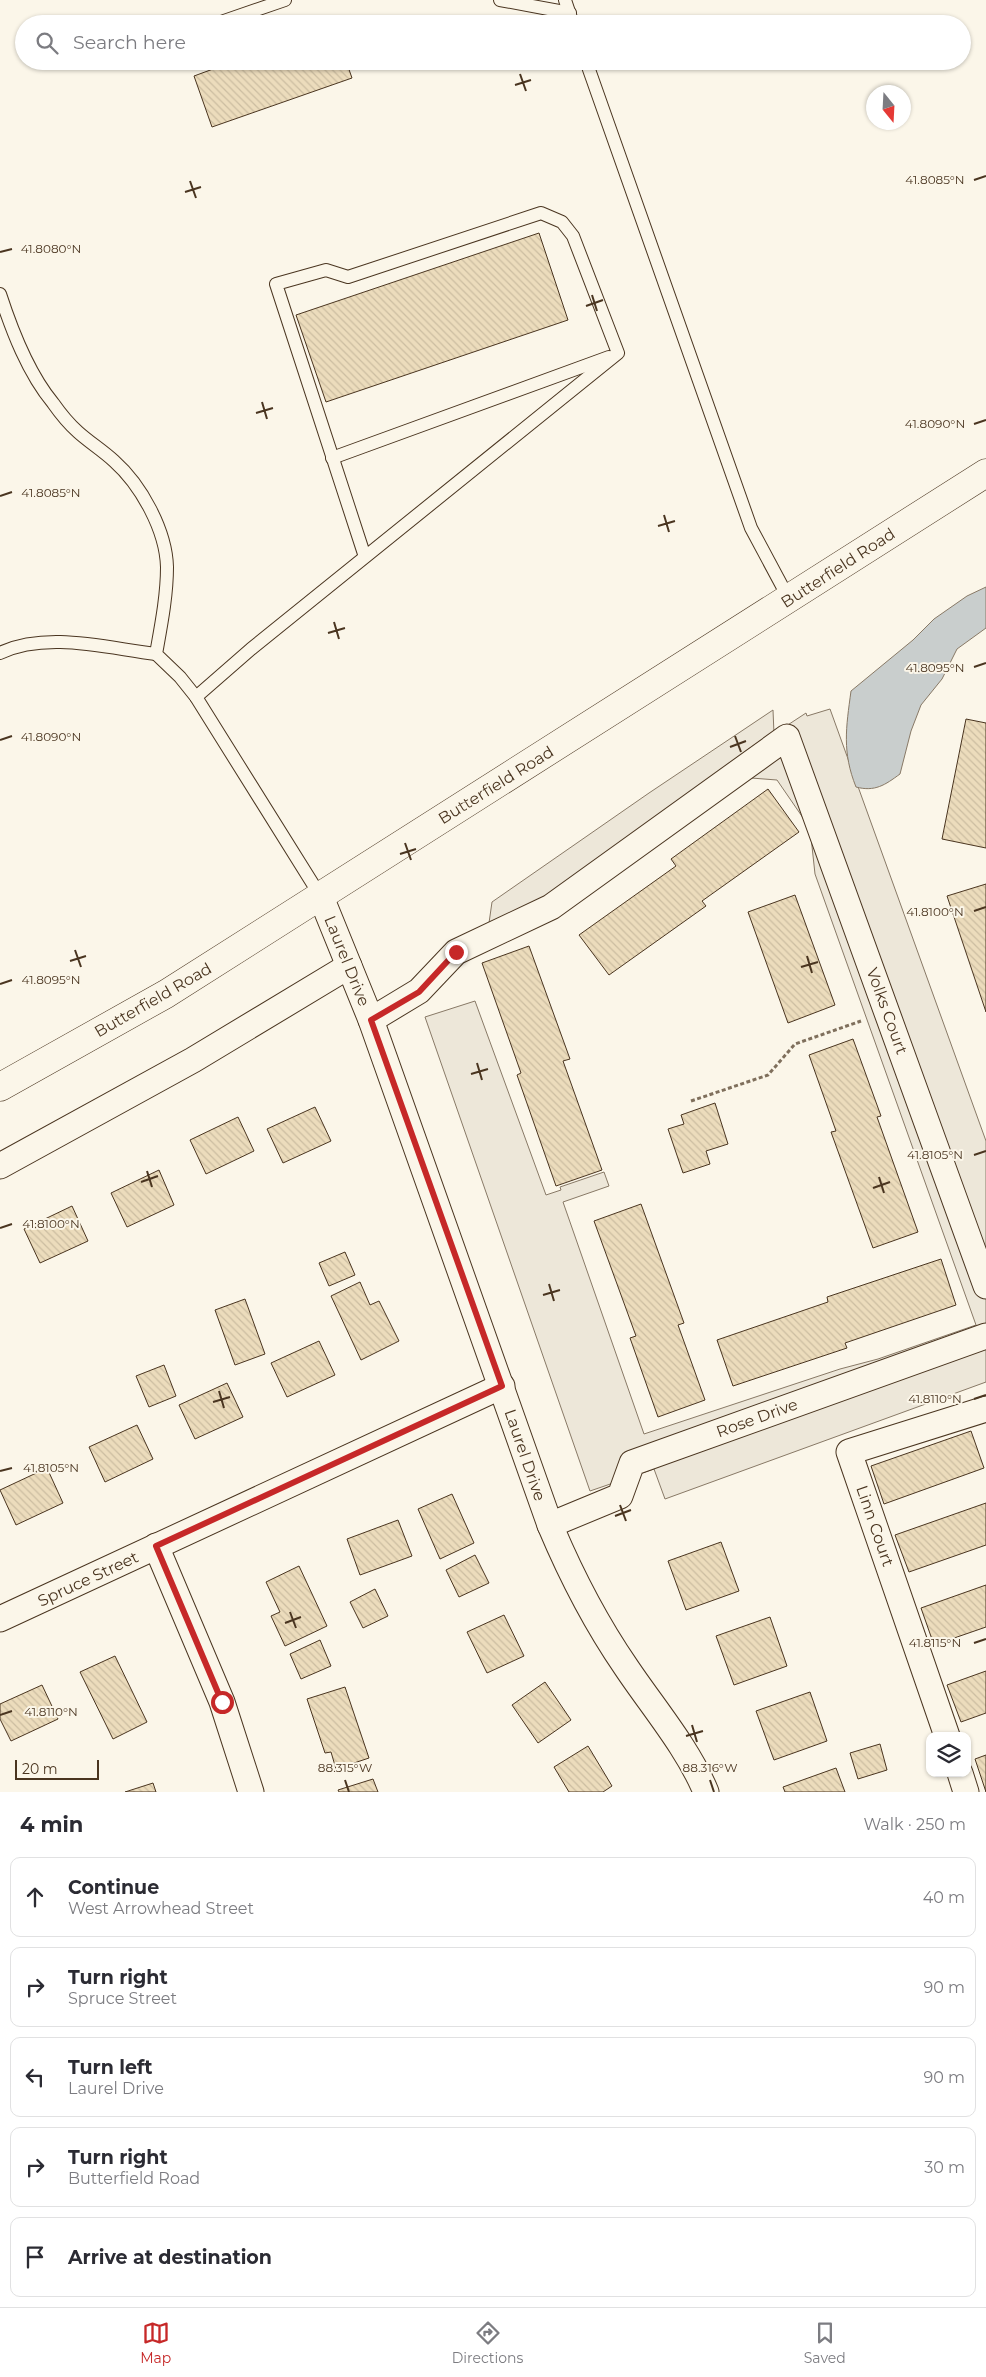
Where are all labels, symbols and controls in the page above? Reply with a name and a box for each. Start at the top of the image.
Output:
search box [15,15,971,70]
icon: search [33,29,61,57]
text: Search here [73,31,186,54]
north arrow [866,85,911,130]
text: 41.8085°N [905,172,965,187]
text: 41.8080°N [21,241,81,256]
text: 41.8090°N [905,416,965,431]
text: 41.8085°N [21,485,81,500]
street label: Butterfield Road [777,524,899,612]
text: 41.8095°N [906,660,964,675]
text: 41.8090°N [21,729,81,744]
street label: Butterfield Road [435,742,557,828]
text: 41.8100°N [906,904,964,919]
street label: Laurel Drive [320,913,374,1009]
route end [445,941,468,964]
street label: Butterfield Road [91,959,215,1041]
street label: Volks Court [863,965,912,1057]
text: 41.8095°N [22,972,80,987]
text: 41.8105°N [907,1147,963,1162]
text: 41.8100°N [22,1216,80,1231]
text: 41.8110°N [908,1391,962,1406]
street label: Rose Drive [714,1395,800,1441]
street label: Laurel Drive [500,1407,550,1503]
text: 41.8105°N [23,1460,79,1475]
street label: Linn Court [852,1483,898,1570]
street label: Spruce Street [35,1547,142,1611]
text: 41.8115°N [909,1635,961,1650]
route start [211,1691,234,1714]
text: 41.8110°N [24,1704,78,1719]
map controls [926,1732,971,1777]
button: layers [926,1732,971,1777]
scale bar [15,1757,99,1780]
text: 20 m [22,1760,58,1778]
text: 88.315°W [318,1760,372,1775]
text: 88.316°W [683,1760,737,1775]
text: 4 min [20,1812,83,1837]
text: Walk · 250 m [863,1815,966,1834]
text: Continue [68,1876,159,1899]
icon: ahead [21,1883,49,1911]
text: 40 m [923,1888,965,1907]
text: West Arrowhead Street [68,1899,254,1918]
text: Turn right [68,1966,168,1989]
icon: right [21,1973,49,2001]
text: 90 m [923,1978,965,1997]
text: Spruce Street [68,1989,177,2008]
text: Turn left [68,2056,153,2079]
icon: left [21,2063,49,2091]
text: 90 m [923,2068,965,2087]
text: Laurel Drive [68,2079,164,2098]
text: Turn right [68,2146,168,2169]
icon: right [21,2153,49,2181]
text: 30 m [924,2158,965,2177]
text: Butterfield Road [68,2169,200,2188]
icon: arrive [21,2243,49,2271]
text: Arrive at destination [68,2246,272,2269]
tab: Map [140,2319,171,2367]
tab: Directions [452,2319,523,2367]
tab: Saved [804,2319,846,2367]

